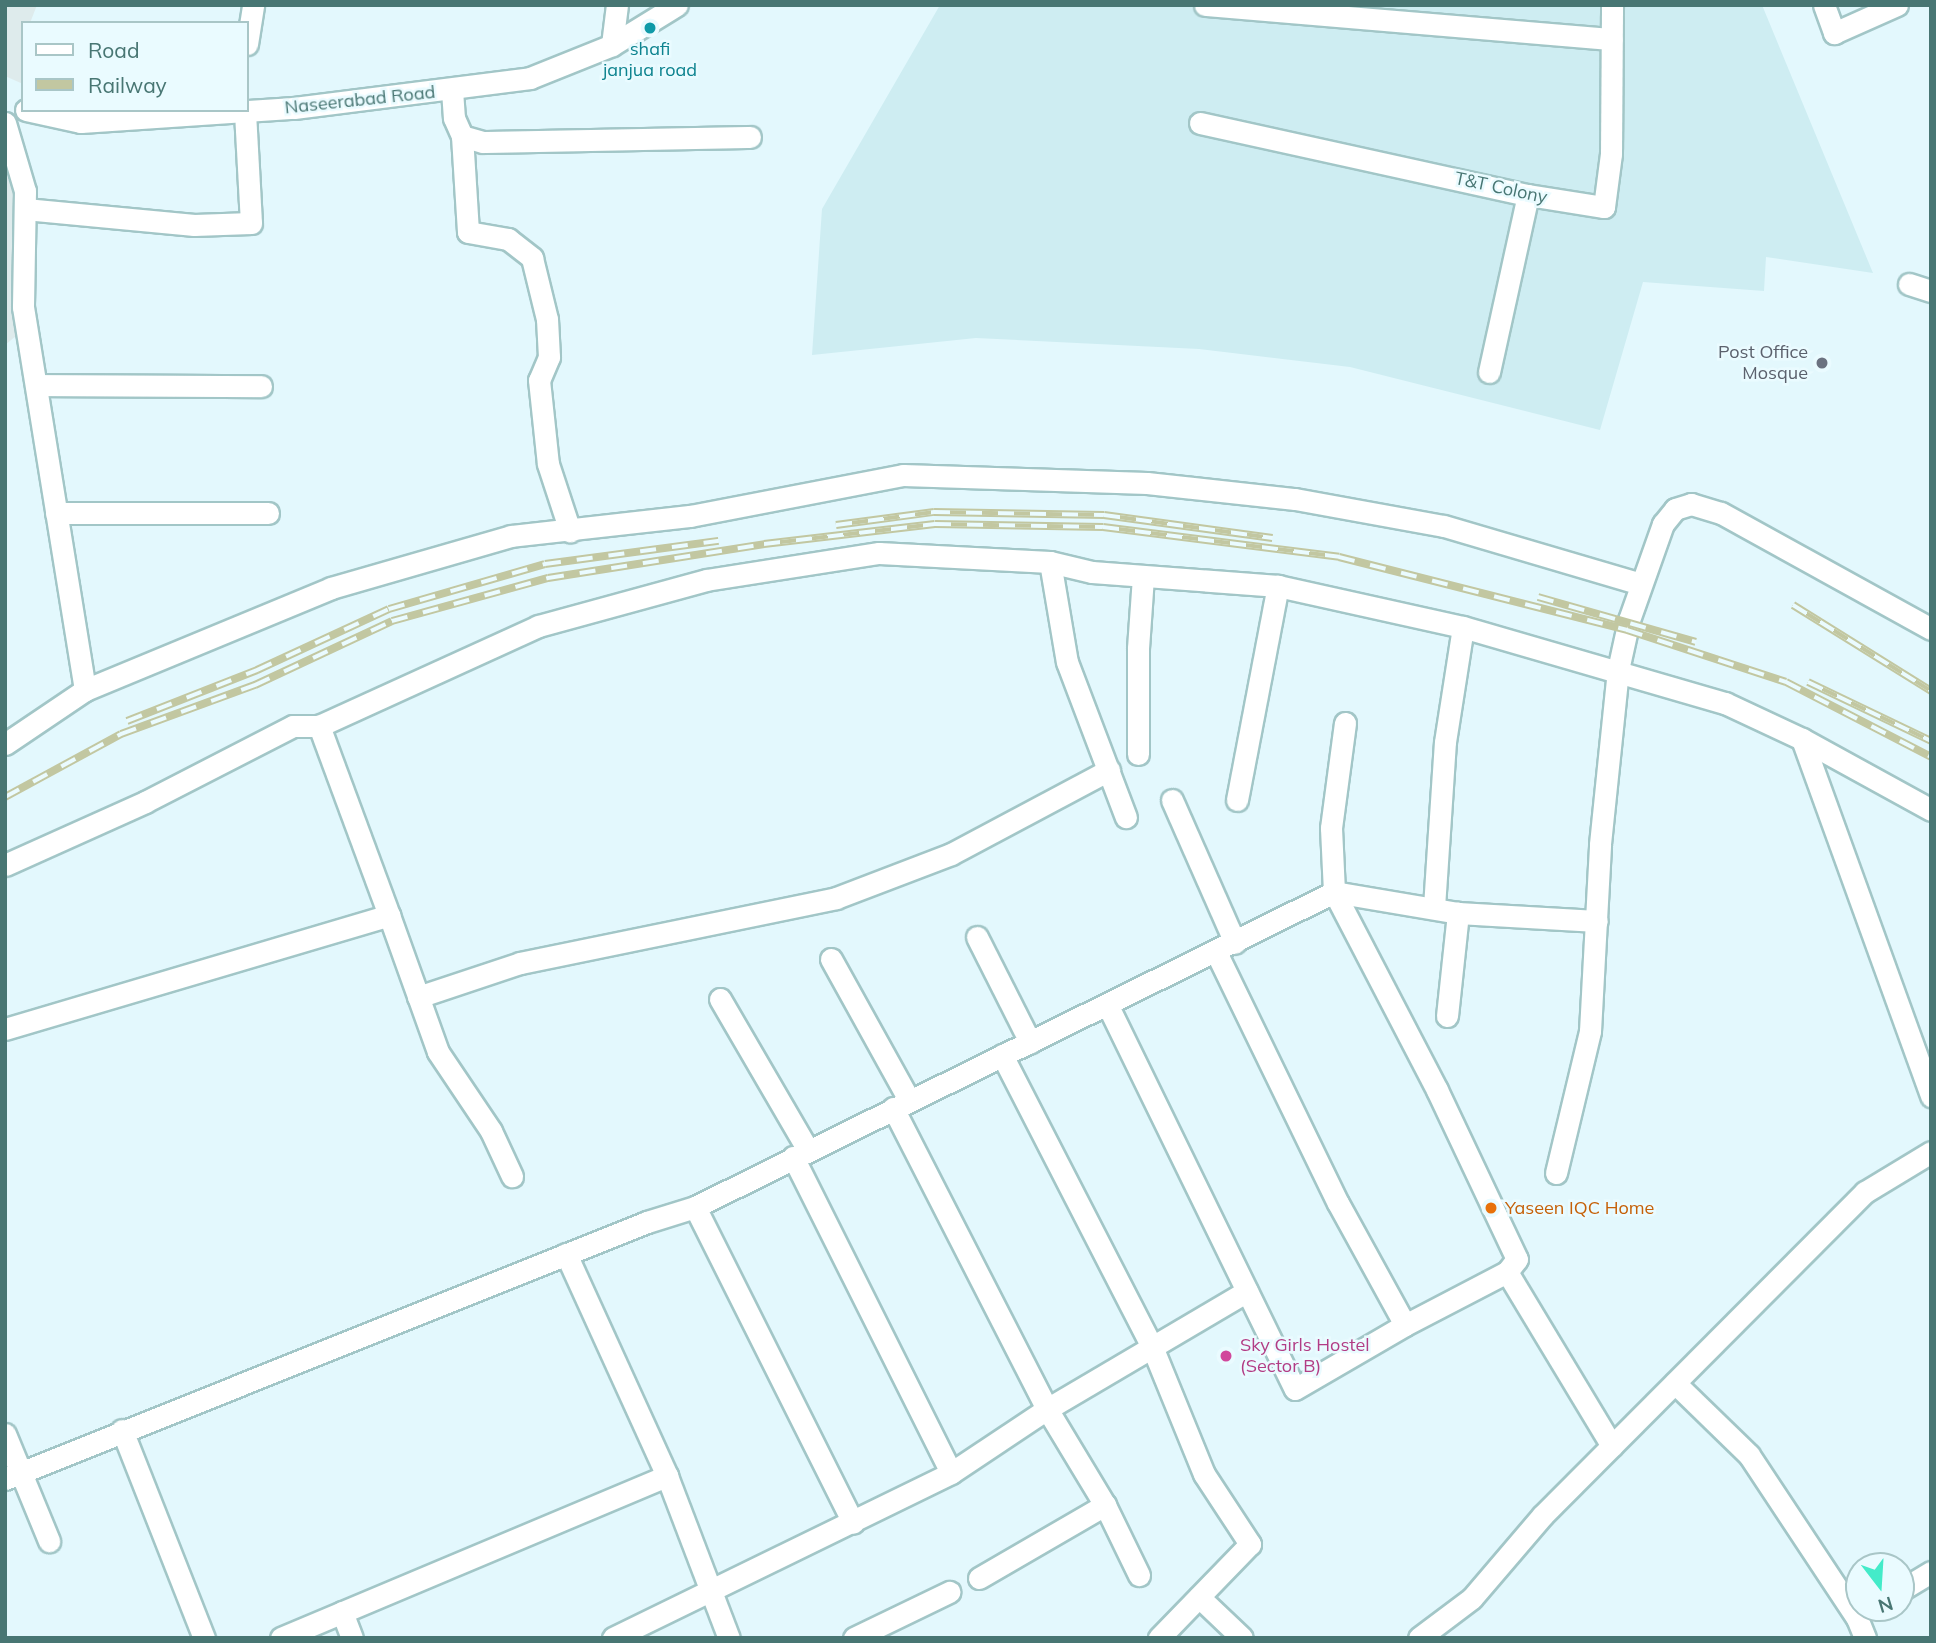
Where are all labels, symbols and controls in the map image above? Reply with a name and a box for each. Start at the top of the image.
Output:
marker: shafi janjua road [642,20,658,36]
legend [21,21,248,112]
text: Road [88,37,139,63]
place label: shafi janjua road [603,39,697,82]
text: Railway [88,72,167,98]
street label: Naseerabad Road [284,81,436,119]
street label: T&T Colony [1453,168,1549,208]
place label: Post Office Mosque [1718,342,1808,384]
marker: Post Office Mosque [1814,355,1830,371]
place label: Yaseen IQC Home [1505,1197,1654,1219]
marker: Yaseen IQC Home [1483,1200,1499,1216]
place label: Sky Girls Hostel (Sector B) [1240,1335,1370,1378]
marker: Sky Girls Hostel (Sector B) [1218,1348,1234,1364]
north arrow [1845,1552,1915,1622]
text: N [1875,1592,1896,1619]

